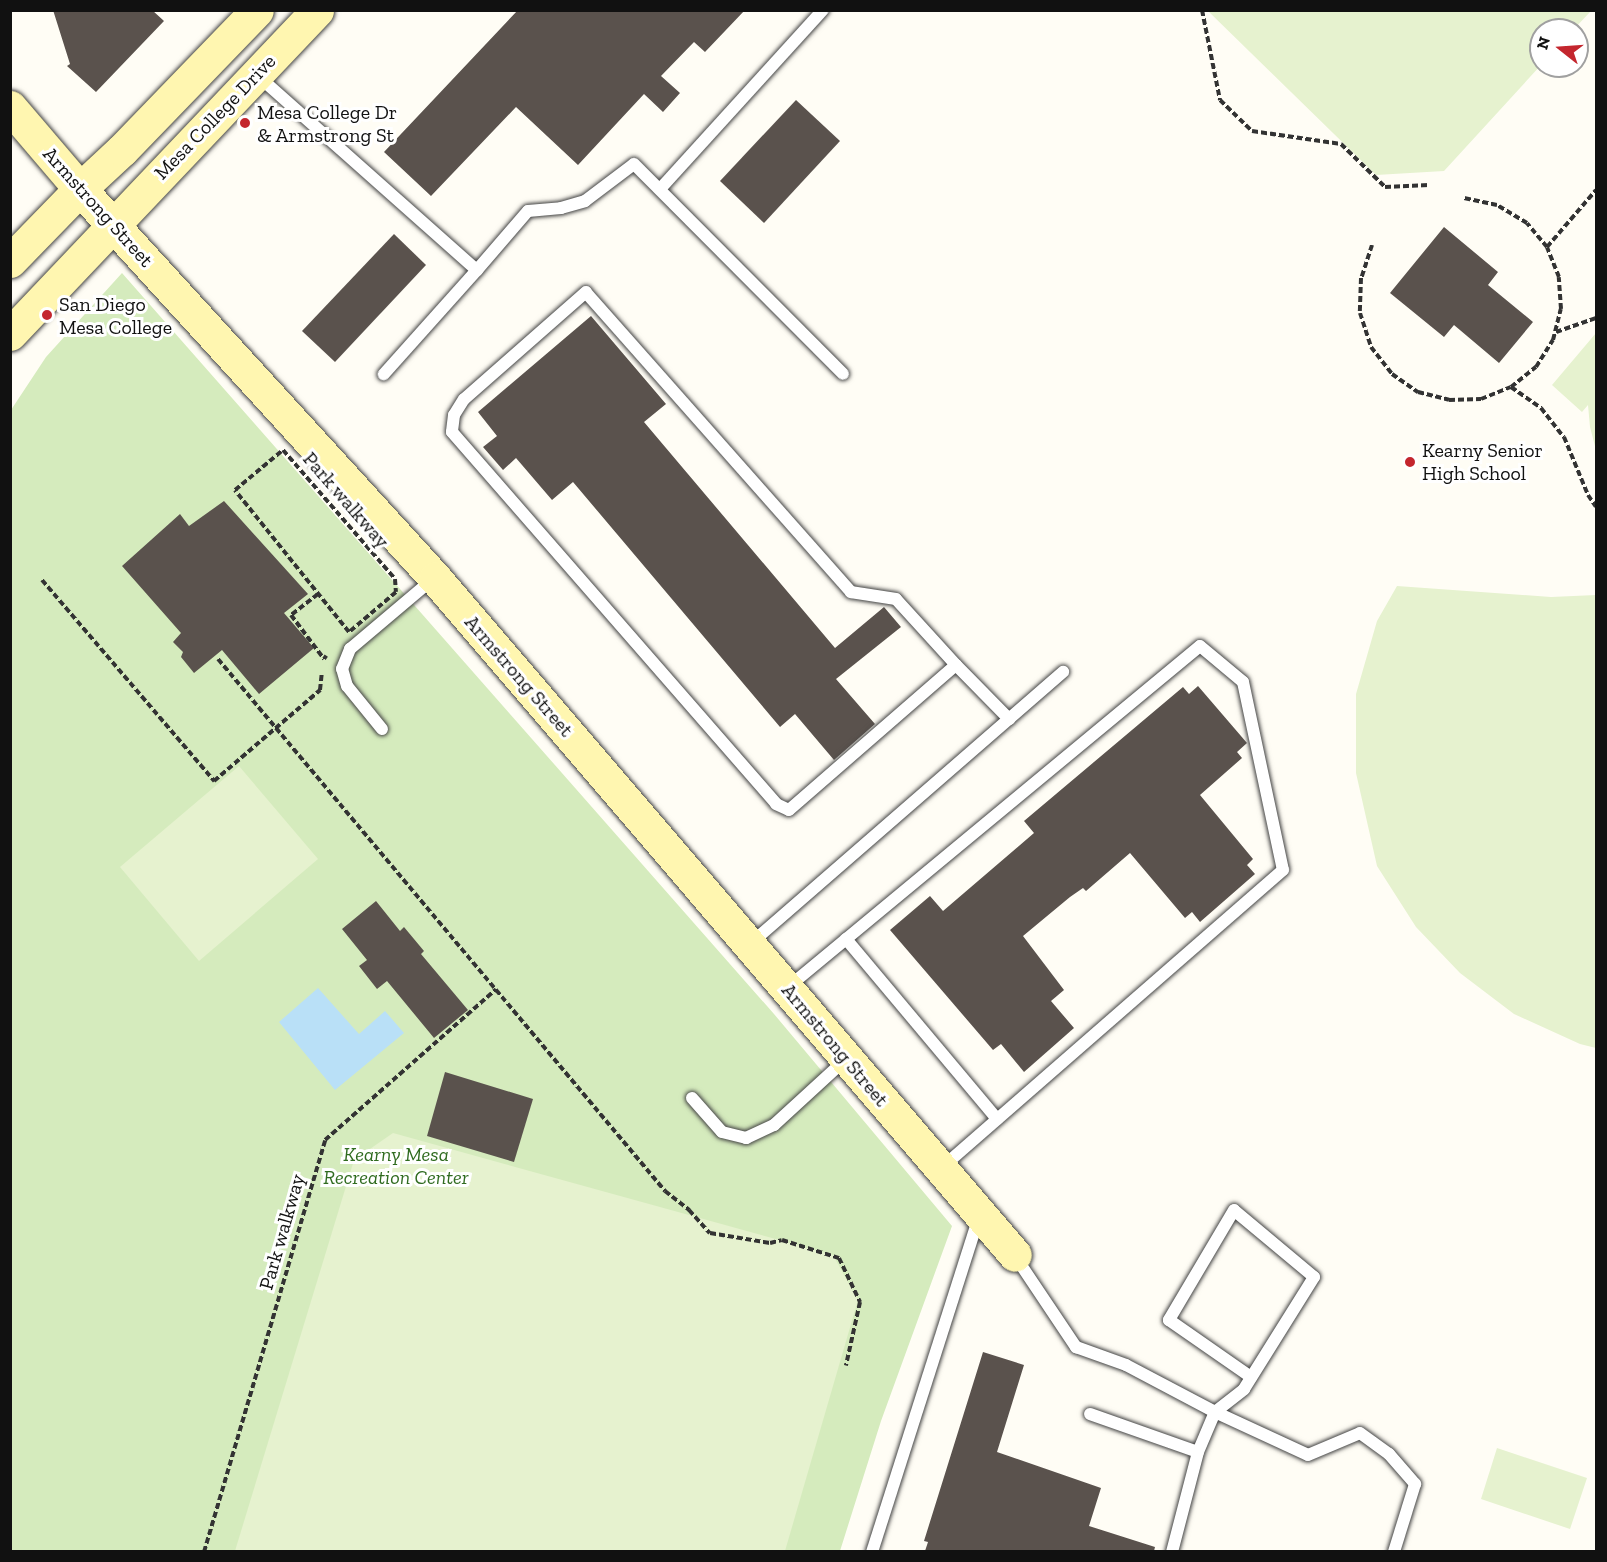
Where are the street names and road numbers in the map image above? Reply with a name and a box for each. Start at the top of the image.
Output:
street label: Mesa College Drive [149,49,281,185]
street label: Armstrong Street [38,142,158,272]
street label: Park walkway [298,447,394,553]
street label: Armstrong Street [460,610,578,742]
street label: Armstrong Street [777,979,893,1111]
street label: Park walkway [254,1171,310,1293]

